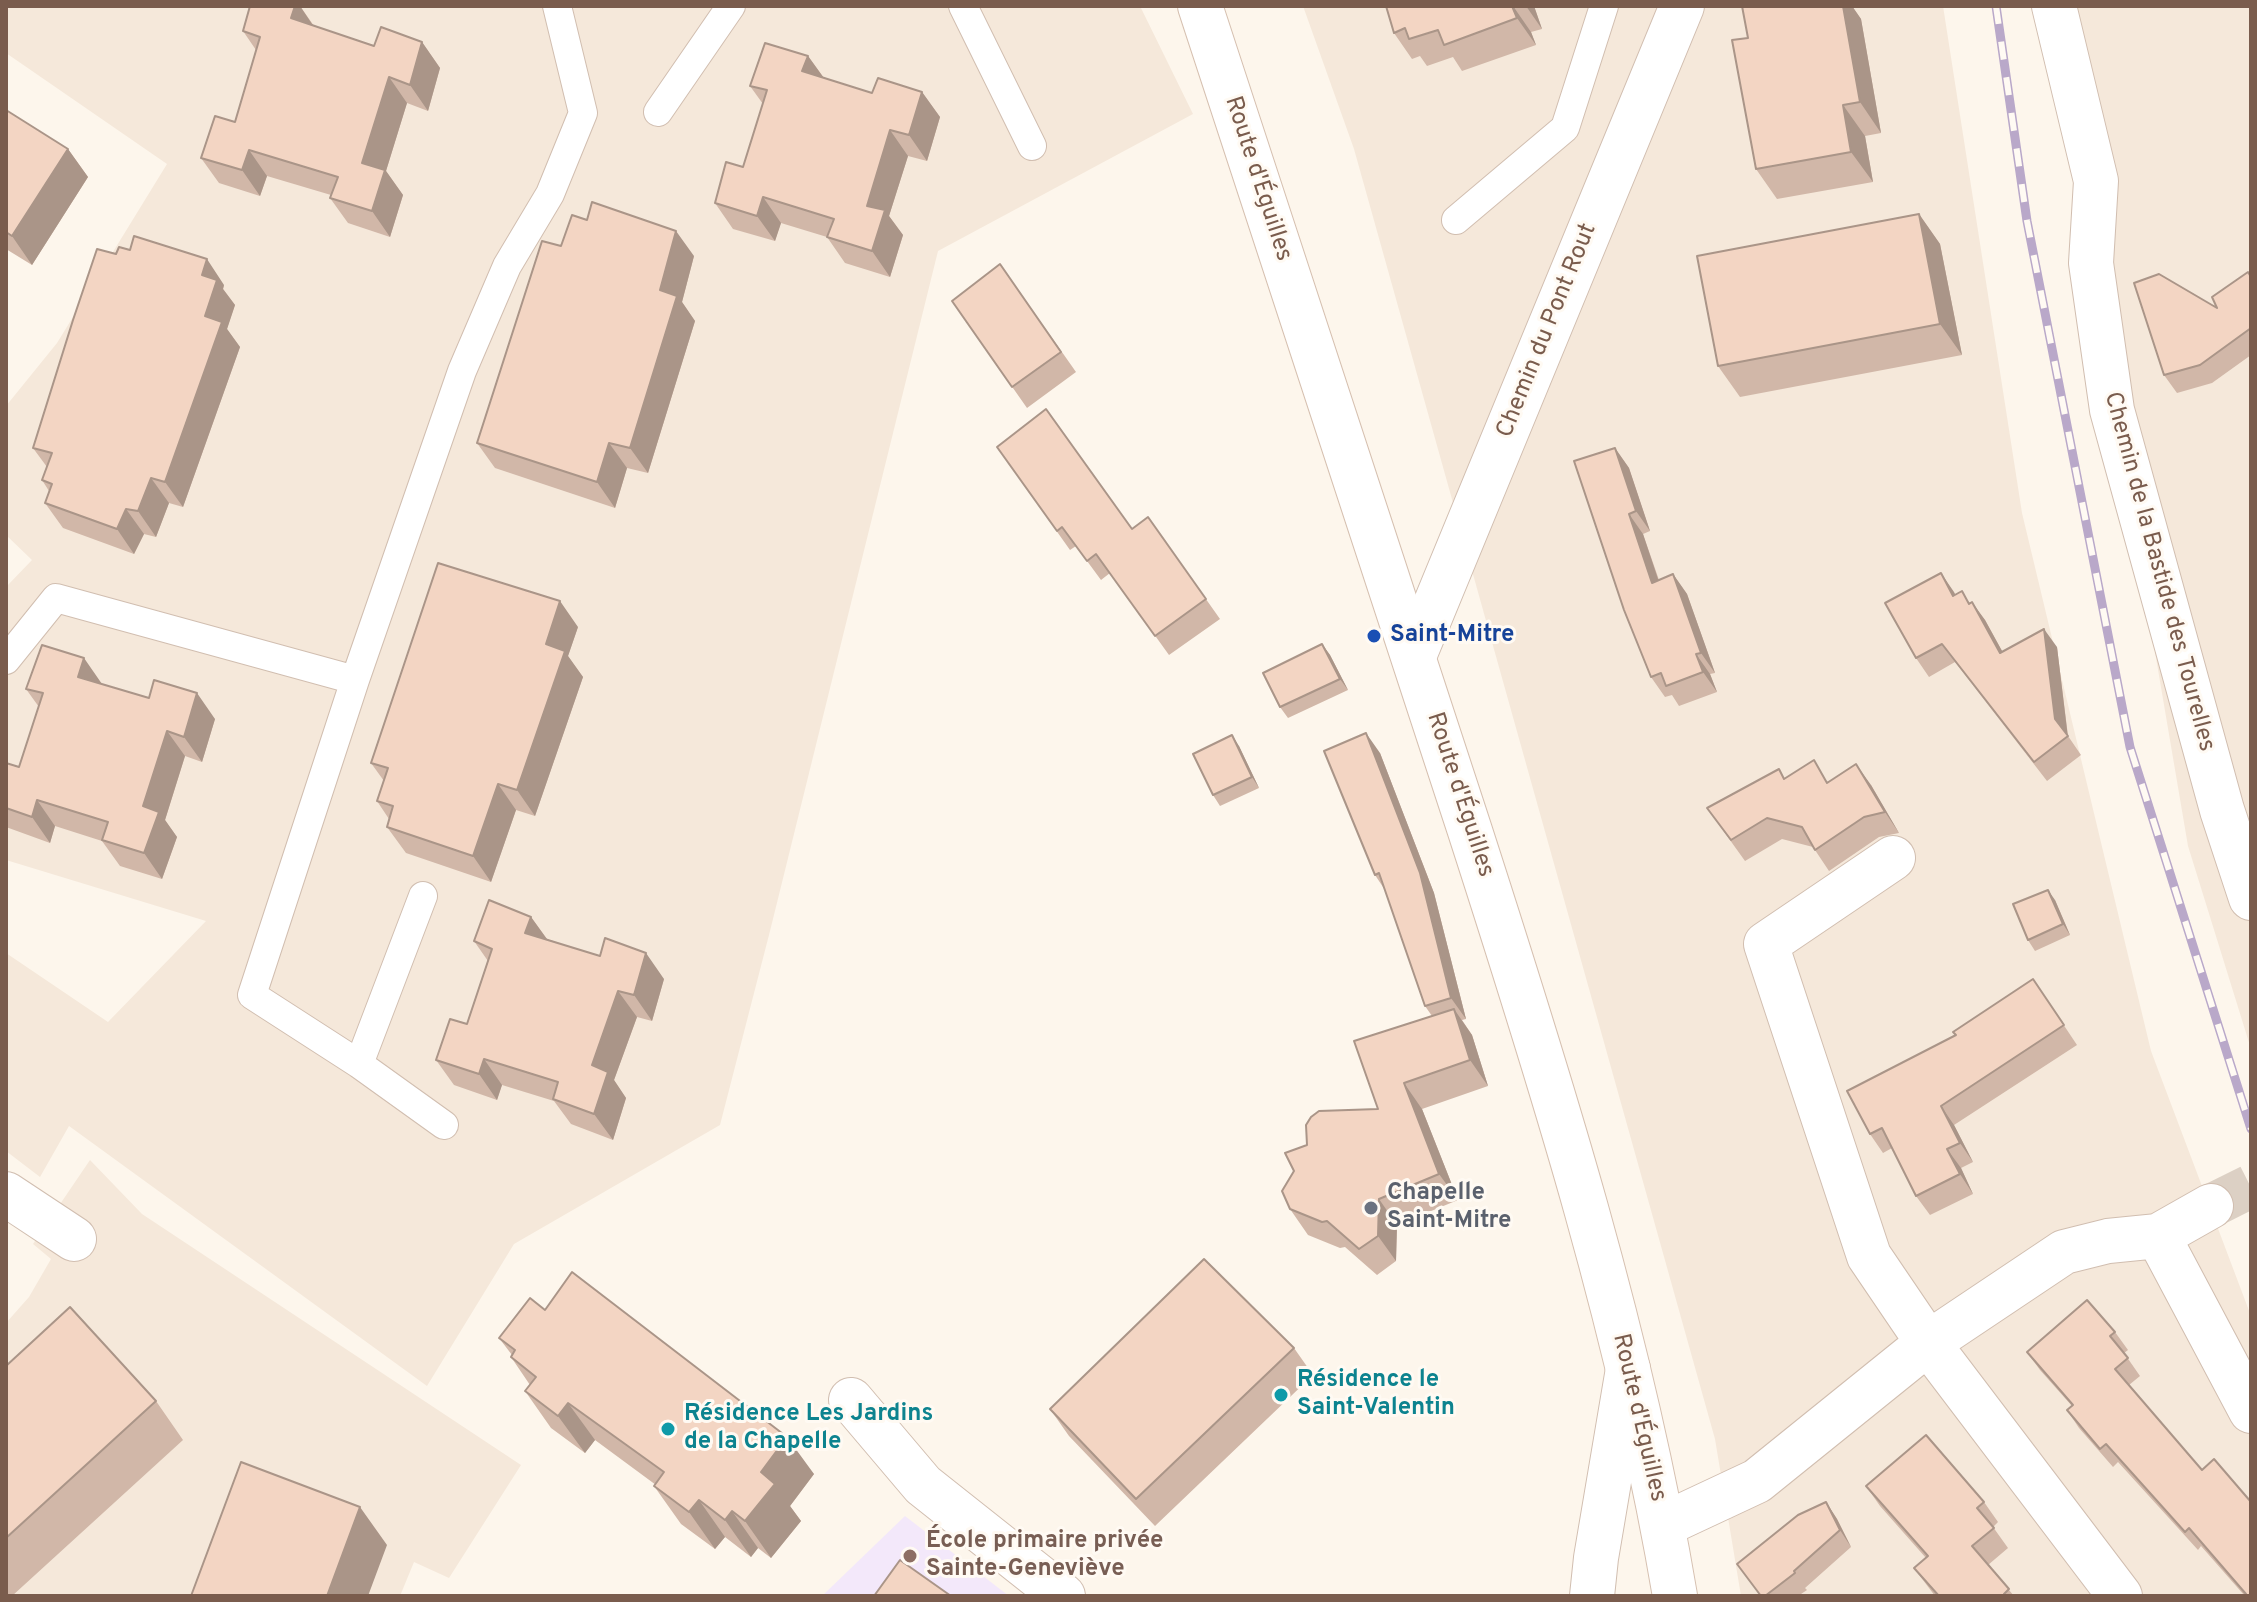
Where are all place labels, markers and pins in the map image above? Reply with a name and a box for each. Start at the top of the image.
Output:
place label: Saint-Mitre [1390,622,1514,650]
marker: Saint-Mitre [1365,627,1383,645]
place label: Chapelle Saint-Mitre [1387,1180,1511,1236]
marker: Chapelle Saint-Mitre [1362,1199,1380,1217]
place label: Résidence le Saint-Valentin [1297,1367,1455,1423]
marker: Résidence le Saint-Valentin [1272,1386,1290,1404]
place label: Résidence Les Jardins de la Chapelle [684,1401,933,1457]
marker: Résidence Les Jardins de la Chapelle [659,1420,677,1438]
place label: École primaire privée Sainte-Geneviève [926,1528,1163,1584]
marker: École primaire privée Sainte-Geneviève [901,1547,919,1565]

